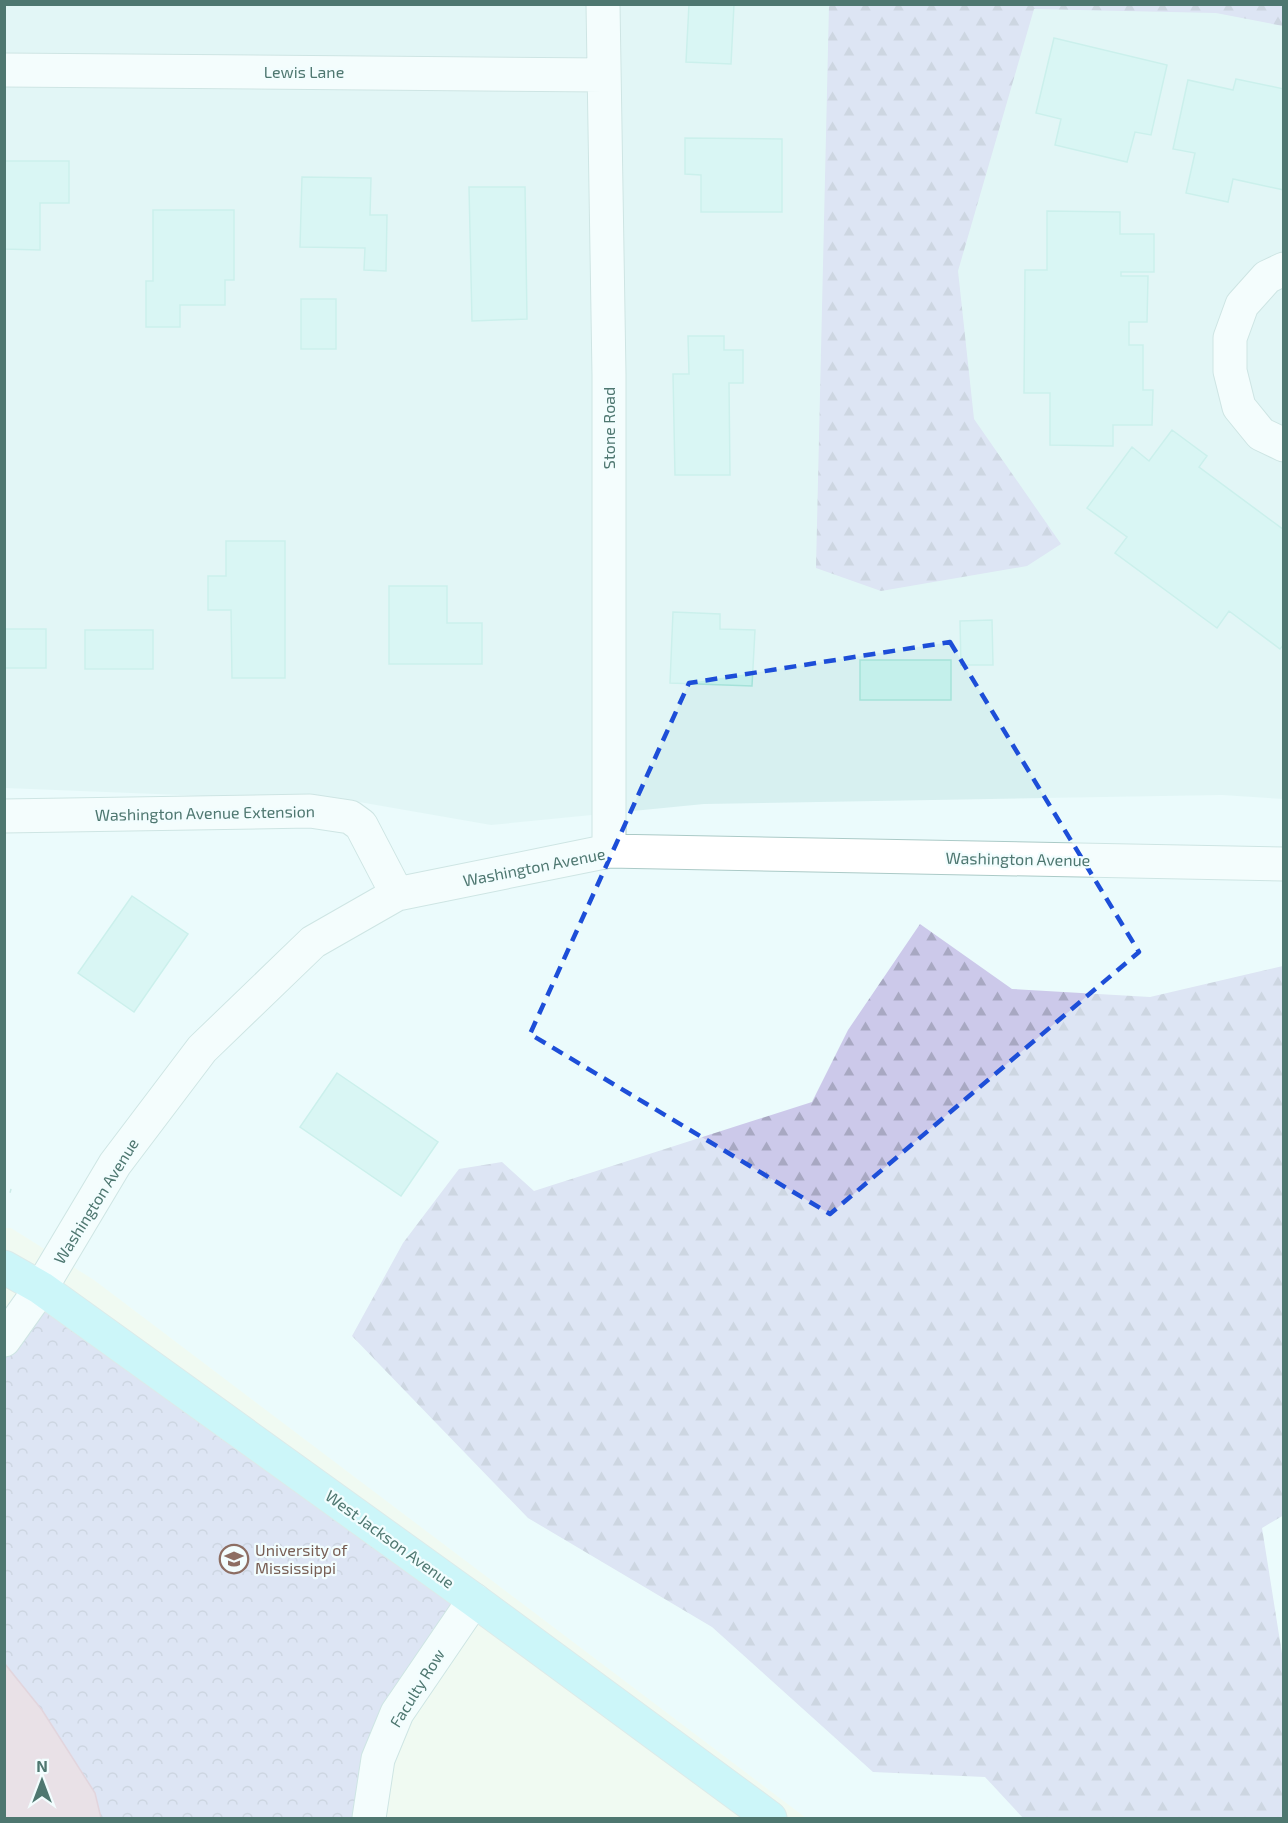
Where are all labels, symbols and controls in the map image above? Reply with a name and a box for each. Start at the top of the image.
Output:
street label: Lewis Lane [264,62,344,81]
street label: Stone Road [599,387,618,469]
street label: Washington Avenue Extension [95,801,315,824]
street label: Washington Avenue [461,843,607,890]
street label: Washington Avenue [946,848,1090,869]
street label: Washington Avenue [49,1134,142,1267]
street label: West Jackson Avenue [322,1486,458,1592]
place label: University of Mississippi [255,1540,348,1577]
school or university icon: University of Mississippi [218,1543,250,1575]
street label: Faculty Row [385,1645,448,1730]
north arrow [12,1751,72,1811]
text: N [36,1756,48,1775]

